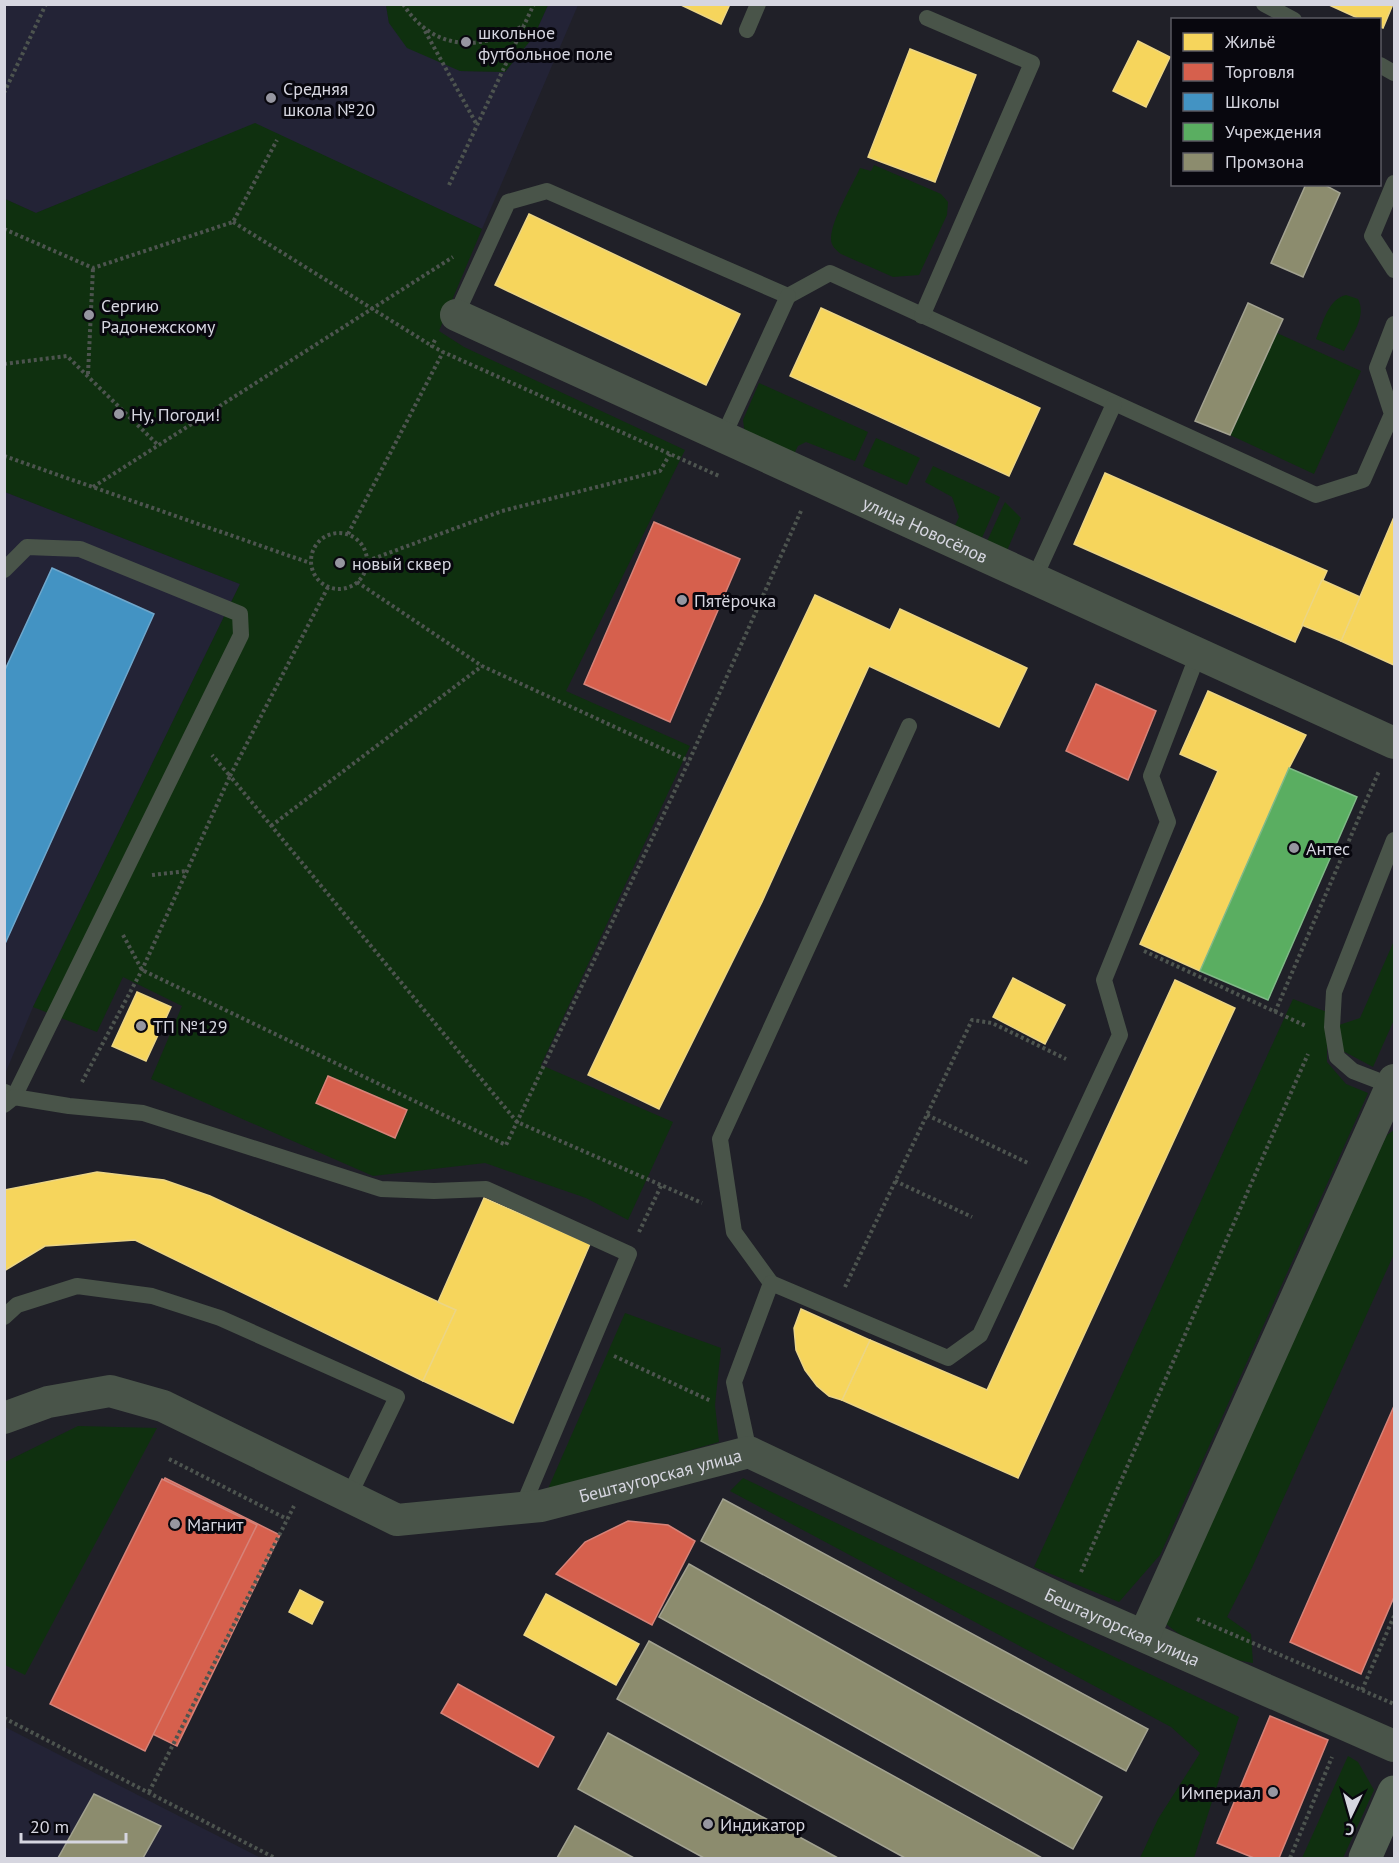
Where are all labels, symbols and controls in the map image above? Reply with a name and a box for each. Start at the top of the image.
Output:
legend [1171,18,1381,186]
place label: школьное футбольное поле [478,21,613,65]
text: Жильё [1224,30,1276,53]
marker: школьное футбольное поле [459,35,473,49]
text: Торговля [1225,60,1295,83]
place label: Средняя школа №20 [283,77,375,121]
text: Школы [1225,90,1280,113]
marker: Средняя школа №20 [264,91,278,105]
text: Учреждения [1225,120,1322,143]
text: Промзона [1225,150,1304,173]
place label: Сергию Радонежскому [101,294,216,338]
marker: Сергию Радонежскому [82,308,96,322]
place label: Ну, Погоди! [131,403,220,426]
marker: Ну, Погоди! [112,407,126,421]
street label: улица Новосёлов [859,491,992,568]
place label: новый сквер [352,552,451,575]
marker: новый сквер [333,556,347,570]
place label: Пятёрочка [694,589,776,612]
marker: Пятёрочка [675,593,689,607]
place label: Антес [1306,837,1350,860]
marker: Антес [1287,841,1301,855]
place label: ТП №129 [153,1015,228,1038]
marker: ТП №129 [134,1019,148,1033]
street label: Бештаугорская улица [576,1443,744,1507]
place label: Магнит [187,1513,244,1536]
marker: Магнит [168,1517,182,1531]
street label: Бештаугорская улица [1041,1582,1204,1671]
place label: Империал [1181,1781,1261,1804]
marker: Империал [1266,1785,1280,1799]
north arrow [1321,1785,1381,1845]
scale bar [21,1806,126,1844]
place label: Индикатор [720,1813,805,1836]
text: 20 m [30,1815,69,1838]
marker: Индикатор [701,1817,715,1831]
text: С [1344,1820,1355,1840]

